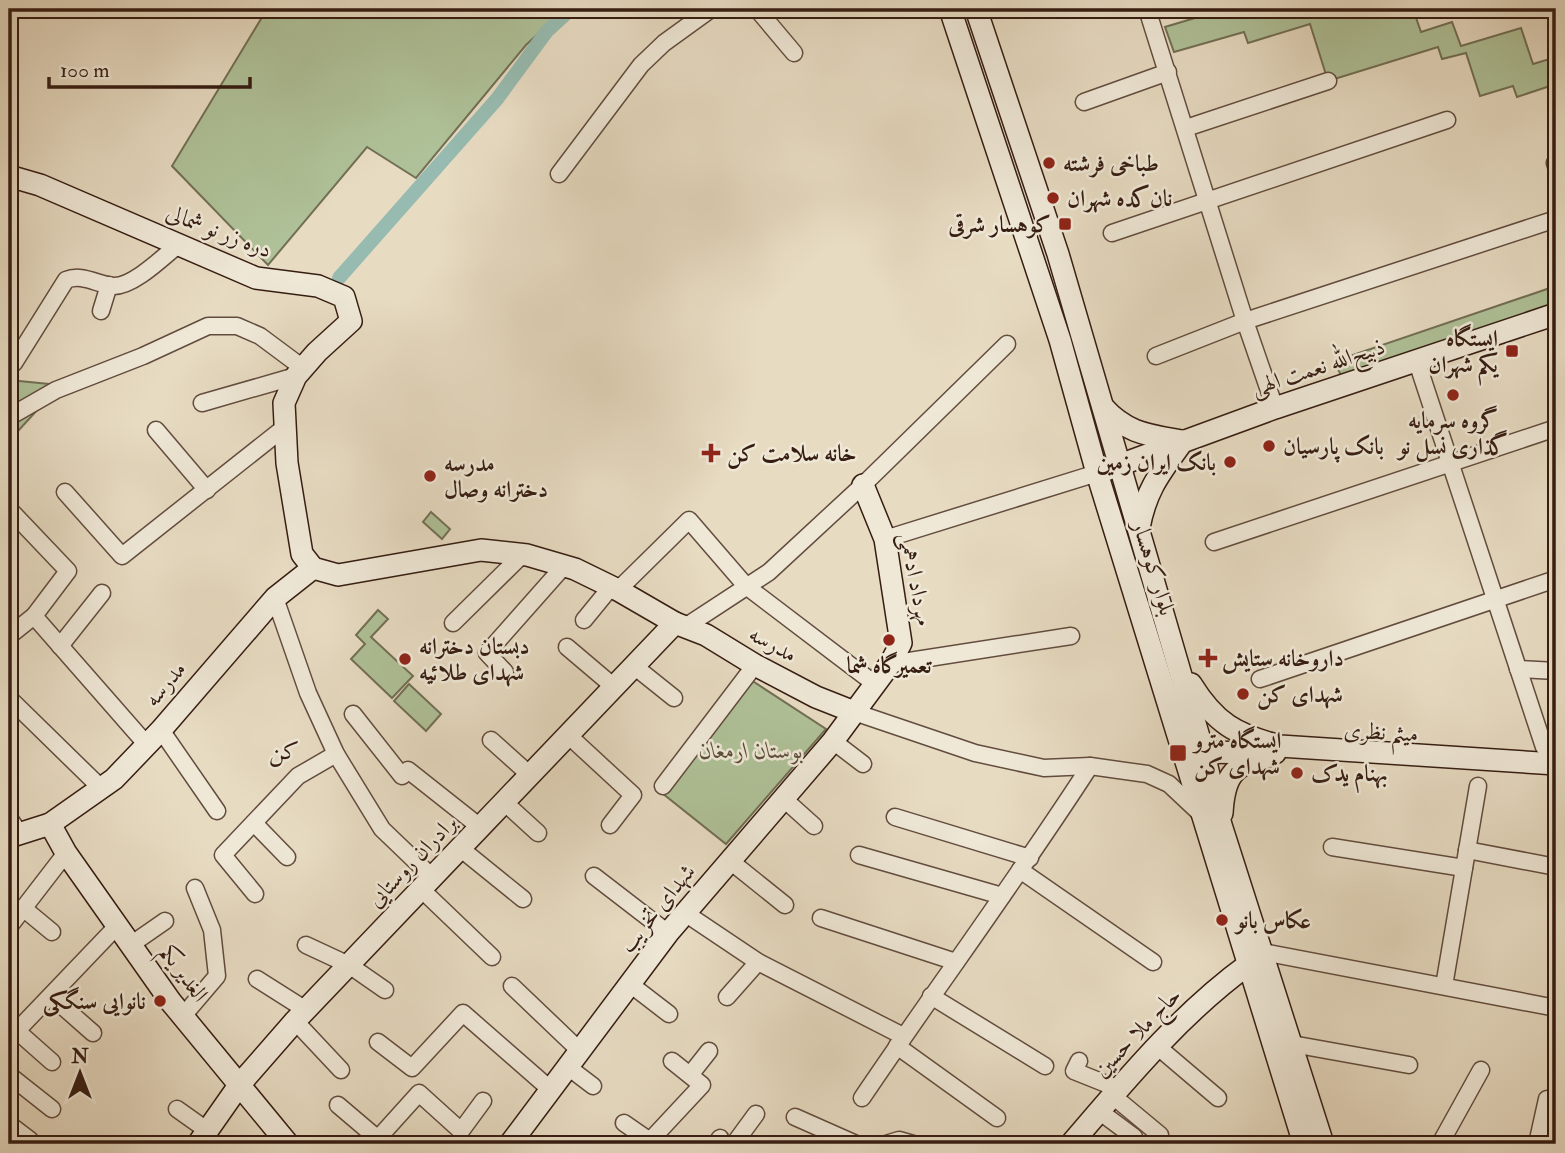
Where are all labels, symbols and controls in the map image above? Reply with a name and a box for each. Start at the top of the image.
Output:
scale bar [49,46,250,90]
text: 100 m [60,57,110,84]
place label: طباخی فرشته [1063,149,1159,178]
marker: طباخی فرشته [1041,155,1057,171]
place label: نان‌کده شهران [1067,184,1172,213]
marker: نان‌کده شهران [1045,190,1061,206]
street label: دره زر نو شمالی [162,198,276,264]
place label: کوهسار شرقی [947,210,1051,239]
marker: کوهسار شرقی [1057,216,1073,232]
place label: ایستگاه یکم شهران [1428,323,1500,386]
street label: ذبیح‌الله نعمت الهی [1246,328,1390,408]
marker: ایستگاه یکم شهران [1504,343,1520,359]
marker: گروه سرمایه گذاری نسل نو [1445,387,1461,403]
place label: گروه سرمایه گذاری نسل نو [1395,405,1508,463]
place label: بانک پارسیان [1283,432,1384,463]
marker: بانک پارسیان [1261,438,1277,454]
place label: خانه سلامت کن [727,439,857,469]
marker: خانه سلامت کن [701,443,721,463]
place label: بانک ایران زمین [1096,448,1216,477]
place label: مدرسه دخترانه وصال [444,449,548,504]
marker: بانک ایران زمین [1222,454,1238,470]
marker: مدرسه دخترانه وصال [422,468,438,484]
street label: بلوار کوهسار [1125,515,1182,619]
street label: مهرداد ادهمی [892,530,939,629]
street label: مدرسه [744,619,802,669]
place label: دبستان دخترانه شهدای طلائیه [419,632,530,687]
marker: تعمیرگاه شما [881,632,897,648]
place label: داروخانه ستایش [1222,644,1344,674]
marker: داروخانه ستایش [1200,650,1216,666]
marker: دبستان دخترانه شهدای طلائیه [397,651,413,667]
place label: تعمیرگاه شما [846,651,932,680]
street label: مدرسه [138,655,192,713]
place label: شهدای کن [1257,680,1343,710]
marker: شهدای کن [1235,686,1251,702]
street label: میثم نظری [1342,716,1419,756]
place label: ایستگاه مترو شهدای کن [1191,725,1282,782]
district label: کن [269,736,299,767]
park label: بوستان ارمغان [699,736,804,765]
marker: ایستگاه مترو شهدای کن [1168,743,1188,763]
place label: بهنام یدک [1311,759,1387,794]
marker: بهنام یدک [1289,765,1305,781]
street label: برادران روستایی [361,809,463,913]
street label: شهدای تخریب [612,858,702,958]
place label: عکاس بانو [1233,906,1311,935]
marker: عکاس بانو [1214,912,1230,928]
street label: الغدیر یکم [148,938,215,1012]
street label: حاج ملا حسین [1087,981,1192,1087]
place label: نانوایی سنگکی [43,986,146,1017]
marker: نانوایی سنگکی [152,993,168,1009]
north arrow [46,1038,116,1108]
text: N [70,1045,89,1069]

